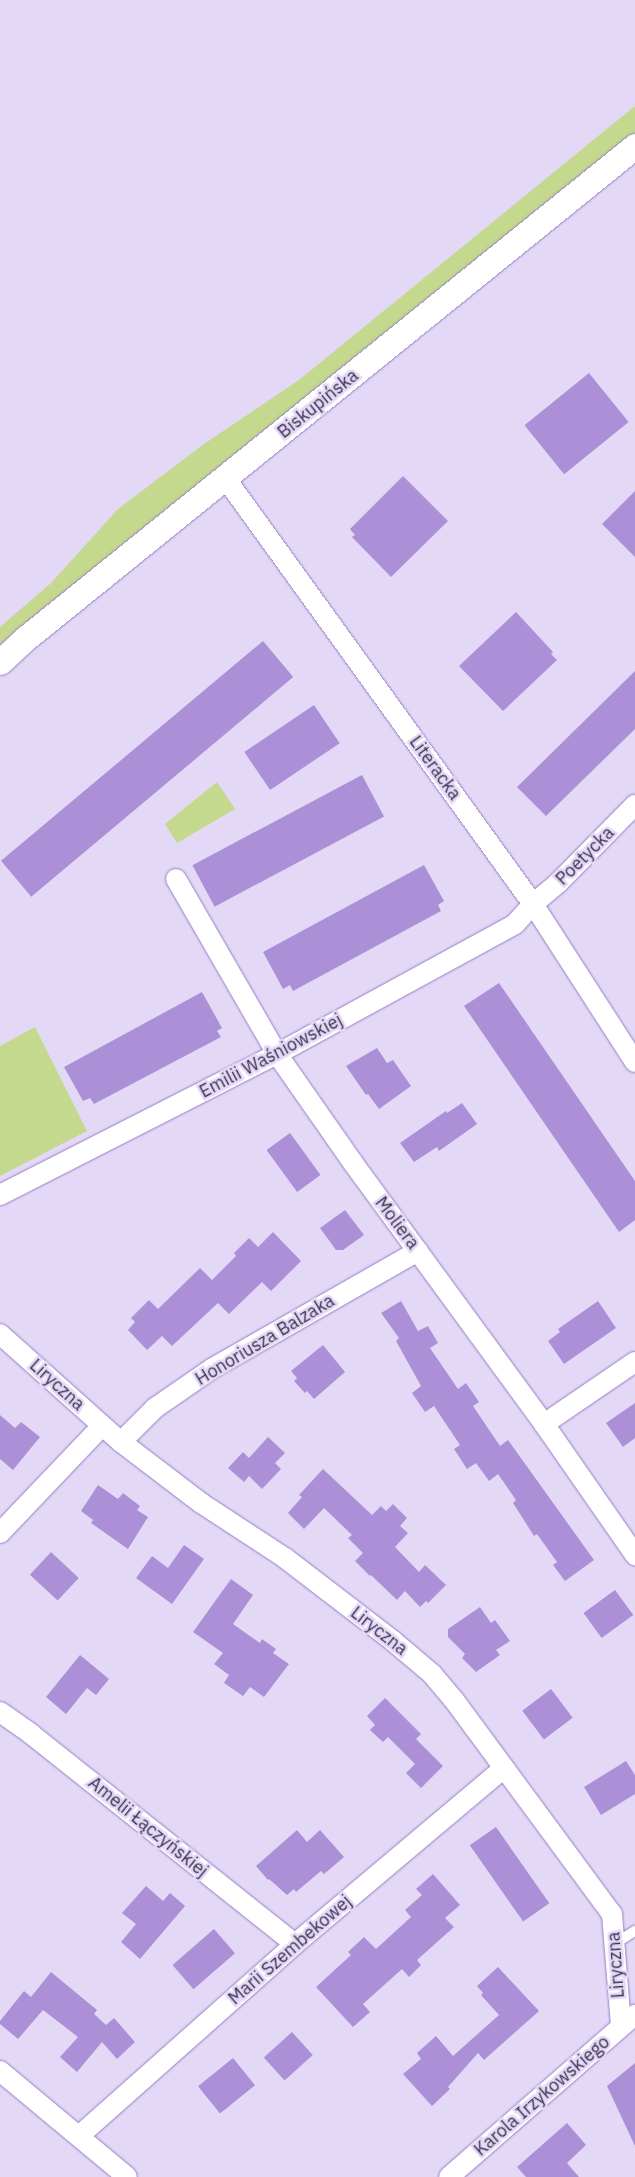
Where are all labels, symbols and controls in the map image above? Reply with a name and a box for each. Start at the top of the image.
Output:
street label: Biskupińska [273,365,363,443]
street label: Literacka [405,732,465,804]
street label: Poetycka [551,822,619,890]
street label: Emilii Waśniowskiej [196,1009,346,1103]
street label: Moliera [370,1192,424,1254]
street label: Honoriusza Balzaka [192,1290,338,1390]
street label: Liryczna [25,1355,89,1415]
street label: Liryczna [346,1602,412,1660]
street label: Amelii Łączyńskiej [84,1772,212,1882]
street label: Marii Szembekowej [224,1891,356,2009]
street label: Liryczna [603,1931,629,1999]
street label: Karola Irzykowskiego [470,2031,614,2161]

